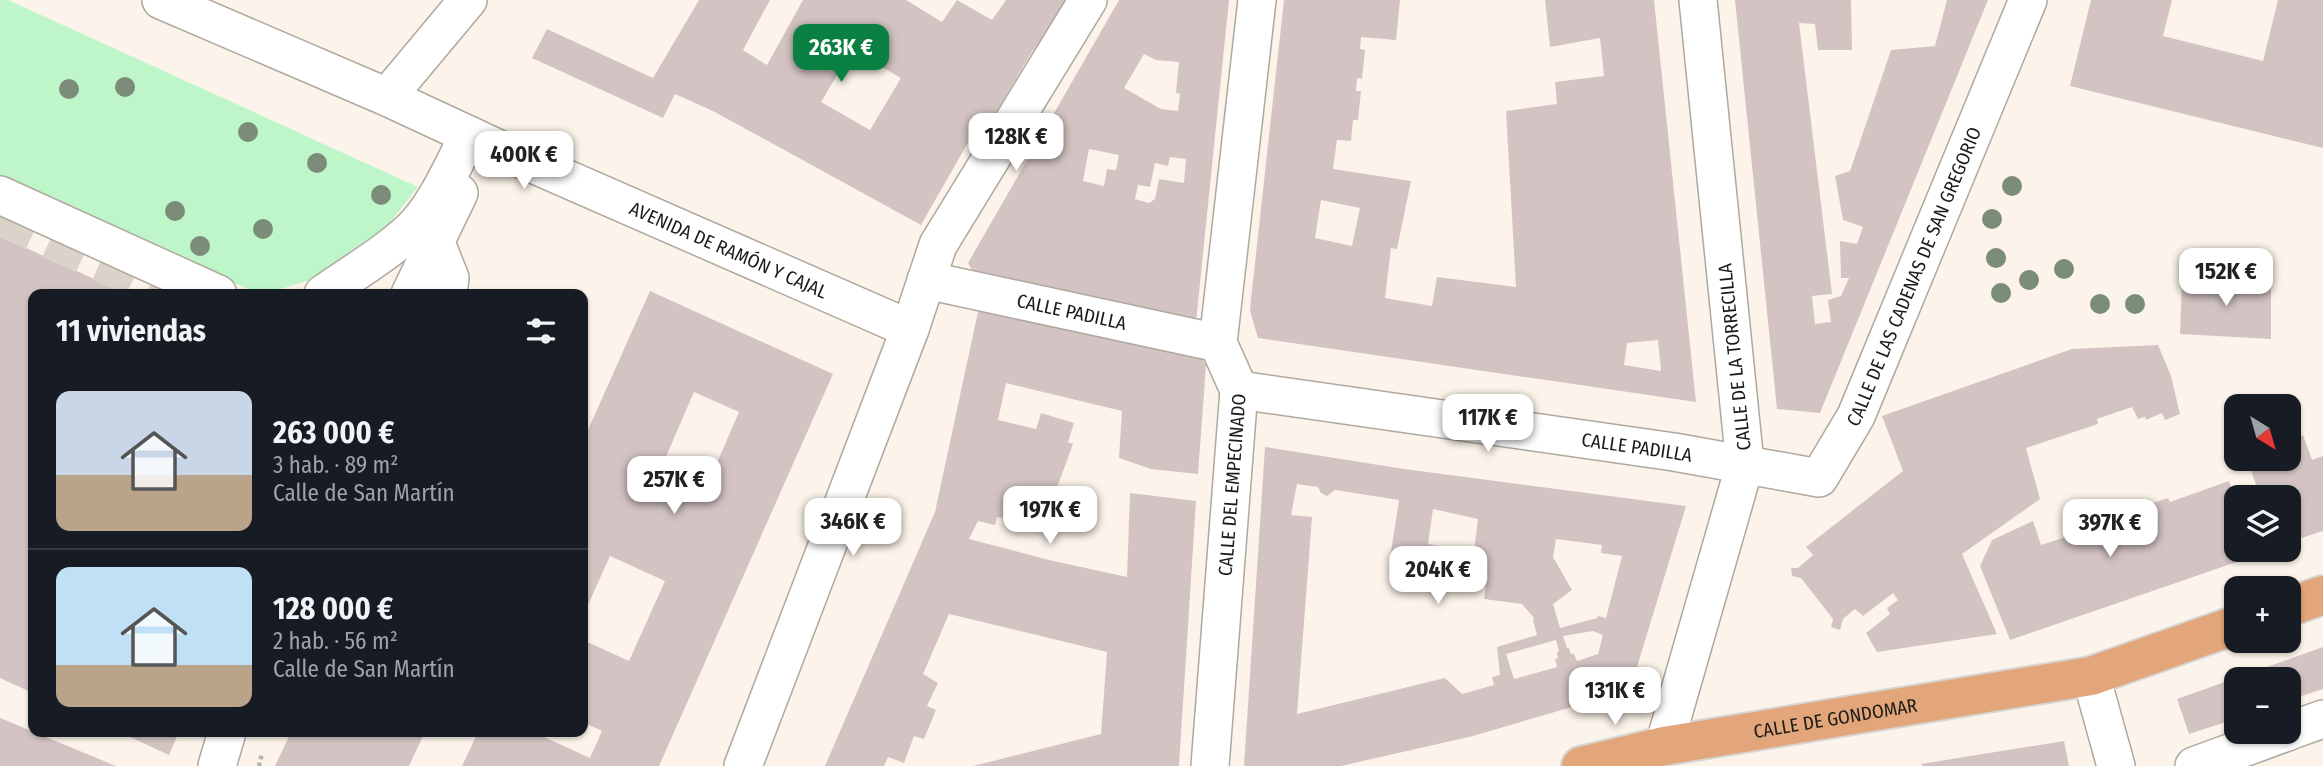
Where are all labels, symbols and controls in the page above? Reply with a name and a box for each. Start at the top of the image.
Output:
pin: 263K € [784,24,898,84]
text: 263K € [809,33,873,61]
pin: 128K € [959,114,1073,173]
text: 128K € [985,122,1048,150]
street label: CALLE DE LAS CADENAS DE SAN GREGORIO [1842,124,1986,430]
pin: 400K € [467,132,581,191]
text: 400K € [490,140,558,168]
street label: AVENIDA DE RAMÓN Y CAJAL [626,197,831,304]
pin: 152K € [2169,248,2283,308]
text: 152K € [2195,257,2257,285]
street label: CALLE DE LA TORRECILLA [1713,262,1756,452]
street label: CALLE PADILLA [1015,289,1129,335]
icon: filters [522,312,560,350]
text: 11 viviendas [56,313,206,349]
street label: CALLE DEL EMPECINADO [1214,393,1251,577]
pin: 117K € [1431,394,1545,454]
north arrow [2224,394,2301,471]
map controls [2224,394,2301,744]
text: 117K € [1458,403,1518,431]
text: 263 000 € [273,415,394,451]
icon: home [112,419,196,503]
street label: CALLE PADILLA [1580,428,1694,467]
text: 3 hab. · 89 m² [273,451,398,479]
pin: 257K € [617,456,731,516]
text: 257K € [643,465,705,493]
text: Calle de San Martín [273,479,455,507]
button: layers [2224,485,2301,562]
pin: 197K € [993,486,1107,546]
text: 197K € [1019,495,1081,523]
pin: 346K € [796,498,910,558]
pin: 397K € [2053,500,2167,559]
text: 346K € [820,507,886,535]
text: 397K € [2079,508,2141,536]
pin: 204K € [1381,546,1495,606]
text: 204K € [1405,555,1471,583]
button: + [2224,576,2301,653]
text: 128 000 € [273,591,393,627]
icon: home [112,595,196,679]
text: 2 hab. · 56 m² [273,627,398,655]
text: Calle de San Martín [273,655,455,683]
button: − [2224,667,2301,744]
pin: 131K € [1558,668,1672,727]
text: 131K € [1585,676,1645,704]
street label: CALLE DE GONDOMAR [1752,694,1919,743]

